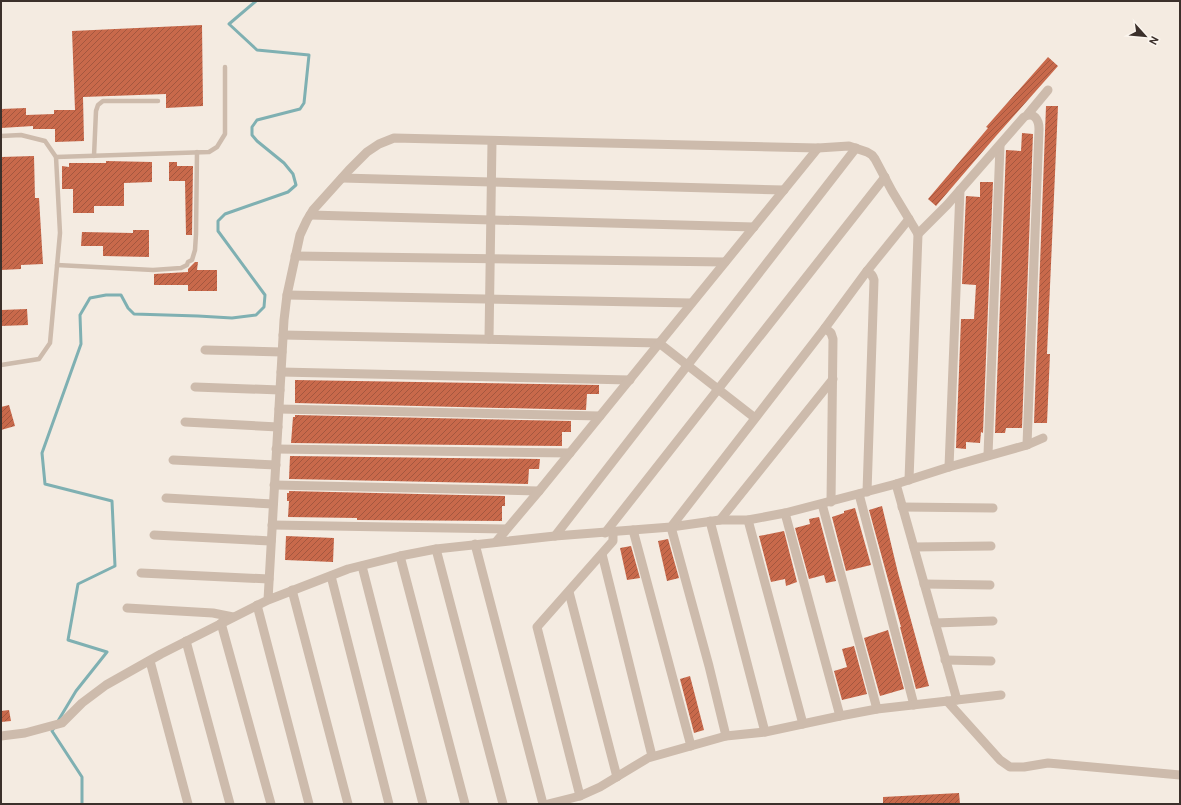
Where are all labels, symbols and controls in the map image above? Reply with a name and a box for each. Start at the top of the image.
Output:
north arrow [1125,16,1165,56]
text: N [1145,33,1161,47]

